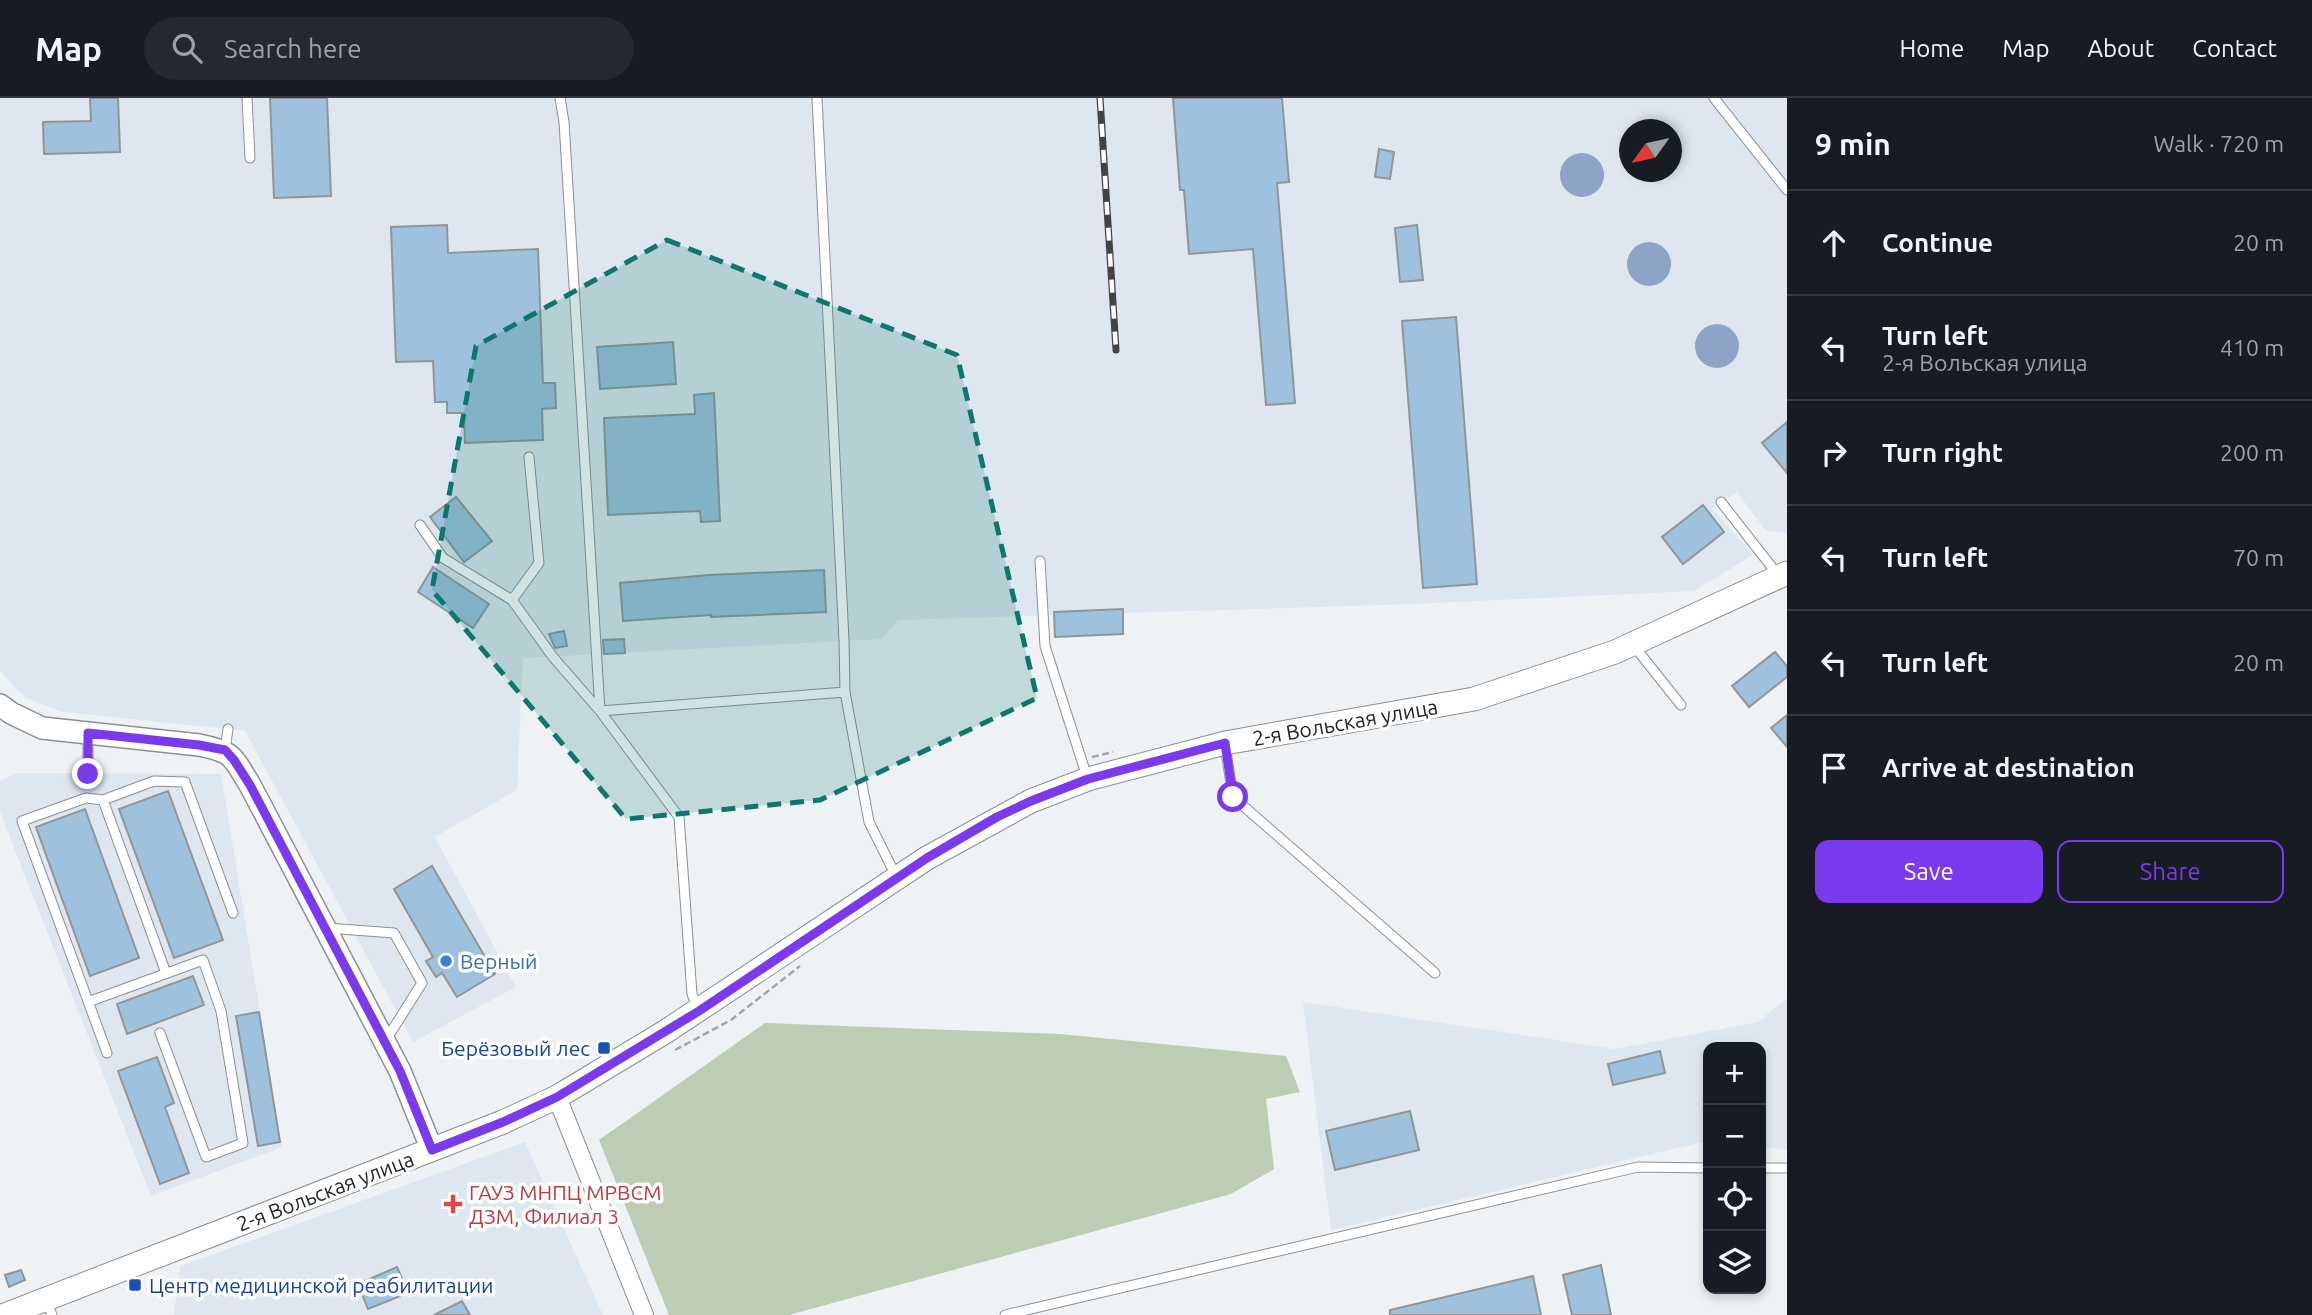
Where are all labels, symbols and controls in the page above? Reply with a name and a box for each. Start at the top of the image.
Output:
search box [144,17,634,80]
icon: search [168,29,206,67]
text: Map [35,30,102,67]
text: Search here [224,34,362,63]
text: Home [1899,35,1964,62]
text: Map [2002,35,2049,62]
text: About [2087,35,2154,62]
text: Contact [2192,35,2277,62]
north arrow [1619,119,1682,182]
text: 9 min [1815,127,1891,161]
text: Walk · 720 m [2153,131,2284,156]
icon: ahead [1815,224,1853,262]
text: Continue [1882,228,1993,257]
text: 20 m [2233,230,2284,255]
text: Turn left [1882,321,1988,350]
icon: left [1815,329,1853,367]
text: 410 m [2220,335,2284,360]
text: 2-я Вольская улица [1882,350,2088,375]
icon: right [1815,434,1853,472]
text: Turn right [1882,438,2003,467]
text: 200 m [2220,440,2284,465]
icon: left [1815,539,1853,577]
text: Turn left [1882,543,1988,572]
text: 70 m [2233,545,2284,570]
icon: left [1815,644,1853,682]
text: Turn left [1882,648,1988,677]
text: 20 m [2233,650,2284,675]
street label: 2-я Вольская улица [1250,694,1440,750]
icon: arrive [1815,749,1853,787]
text: Arrive at destination [1882,753,2135,782]
route end [72,758,103,789]
route start [1217,781,1248,812]
button: Save [1815,840,2043,903]
button: Share [2057,840,2284,903]
place label: Верный [460,949,538,973]
marker: Верный [438,953,454,969]
place label: Берёзовый лес [441,1036,590,1060]
marker: Берёзовый лес [596,1040,612,1056]
map controls [1703,1042,1766,1294]
button: + [1703,1042,1766,1105]
button: − [1703,1105,1766,1168]
street label: 2-я Вольская улица [233,1146,417,1236]
button: locate [1703,1168,1766,1231]
place label: ГАУЗ МНПЦ МРВСМ ДЗМ, Филиал 3 [469,1180,662,1228]
marker: ГАУЗ МНПЦ МРВСМ ДЗМ, Филиал 3 [443,1194,463,1214]
button: layers [1703,1231,1766,1294]
place label: Центр медицинской реабилитации [149,1273,494,1297]
marker: Центр медицинской реабилитации [127,1277,143,1293]

